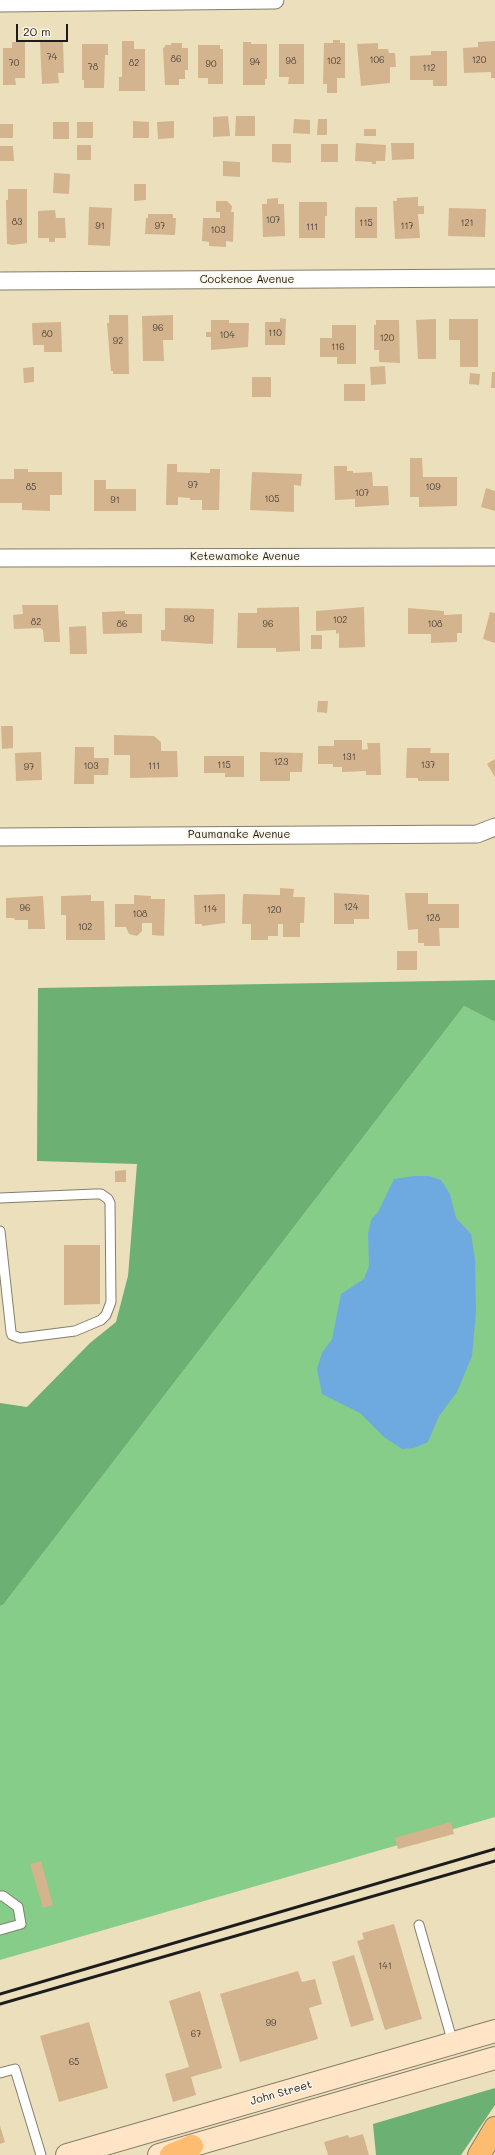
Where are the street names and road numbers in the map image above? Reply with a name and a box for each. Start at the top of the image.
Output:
street label: Cockenoe Avenue [200,273,294,287]
street label: Ketewamoke Avenue [190,550,300,564]
street label: Paumanake Avenue [188,828,290,842]
street label: John Street [249,2078,313,2108]

